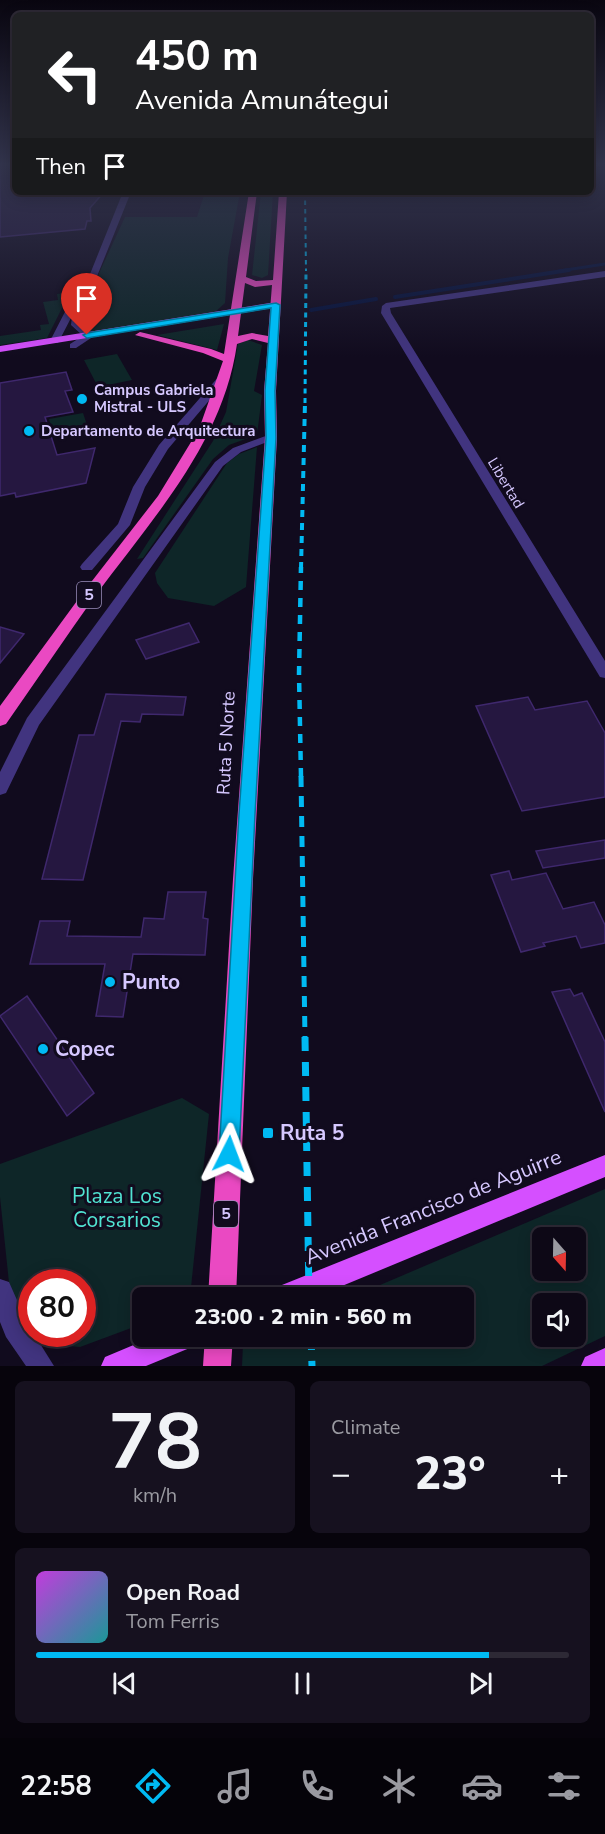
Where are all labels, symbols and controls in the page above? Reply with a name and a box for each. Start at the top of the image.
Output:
text: 450 m [135,28,259,85]
icon: left [36,36,114,114]
text: Avenida Amunátegui [135,82,389,119]
icon: arrive [98,150,131,183]
text: Then [36,152,86,182]
pin [61,273,112,335]
icon: arrive [70,282,103,315]
place label: Campus Gabriela Mistral - ULS [94,380,213,417]
marker: Campus Gabriela Mistral - ULS [75,392,89,406]
place label: Departamento de Arquitectura [41,421,255,441]
marker: Departamento de Arquitectura [22,424,36,438]
street label: Libertad [483,454,529,512]
road number: 5 [77,582,101,608]
street label: Ruta 5 Norte [211,690,241,796]
place label: Punto [122,968,180,996]
marker: Punto [103,975,117,989]
place label: Copec [55,1035,115,1063]
marker: Copec [36,1042,50,1056]
place label: Ruta 5 [280,1119,344,1147]
position arrow [197,1122,261,1186]
marker: Ruta 5 [261,1126,275,1140]
street label: Avenida Francisco de Aguirre [301,1143,565,1271]
park label: Plaza Los Corsarios [72,1182,162,1234]
road number: 5 [214,1201,238,1227]
north arrow [532,1227,586,1281]
map controls [532,1227,586,1347]
speed limit sign: 80 [18,1269,96,1347]
button: sound [532,1293,586,1347]
text: 23:00 · 2 min · 560 m [194,1302,412,1332]
text: 78 [108,1389,202,1496]
text: Climate [331,1414,400,1441]
text: 23° [414,1444,486,1505]
text: − [331,1452,351,1497]
text: + [549,1452,569,1497]
text: km/h [133,1482,177,1509]
text: Open Road [126,1578,240,1608]
text: Tom Ferris [126,1608,220,1635]
icon: previous [108,1667,141,1700]
icon: pause [286,1667,319,1700]
icon: next [464,1667,497,1700]
icon: directions [132,1765,174,1807]
icon: music [214,1765,256,1807]
icon: phone [296,1765,338,1807]
icon: climate [378,1765,420,1807]
icon: car [461,1765,503,1807]
icon: filters [543,1765,585,1807]
text: 22:58 [20,1768,92,1805]

